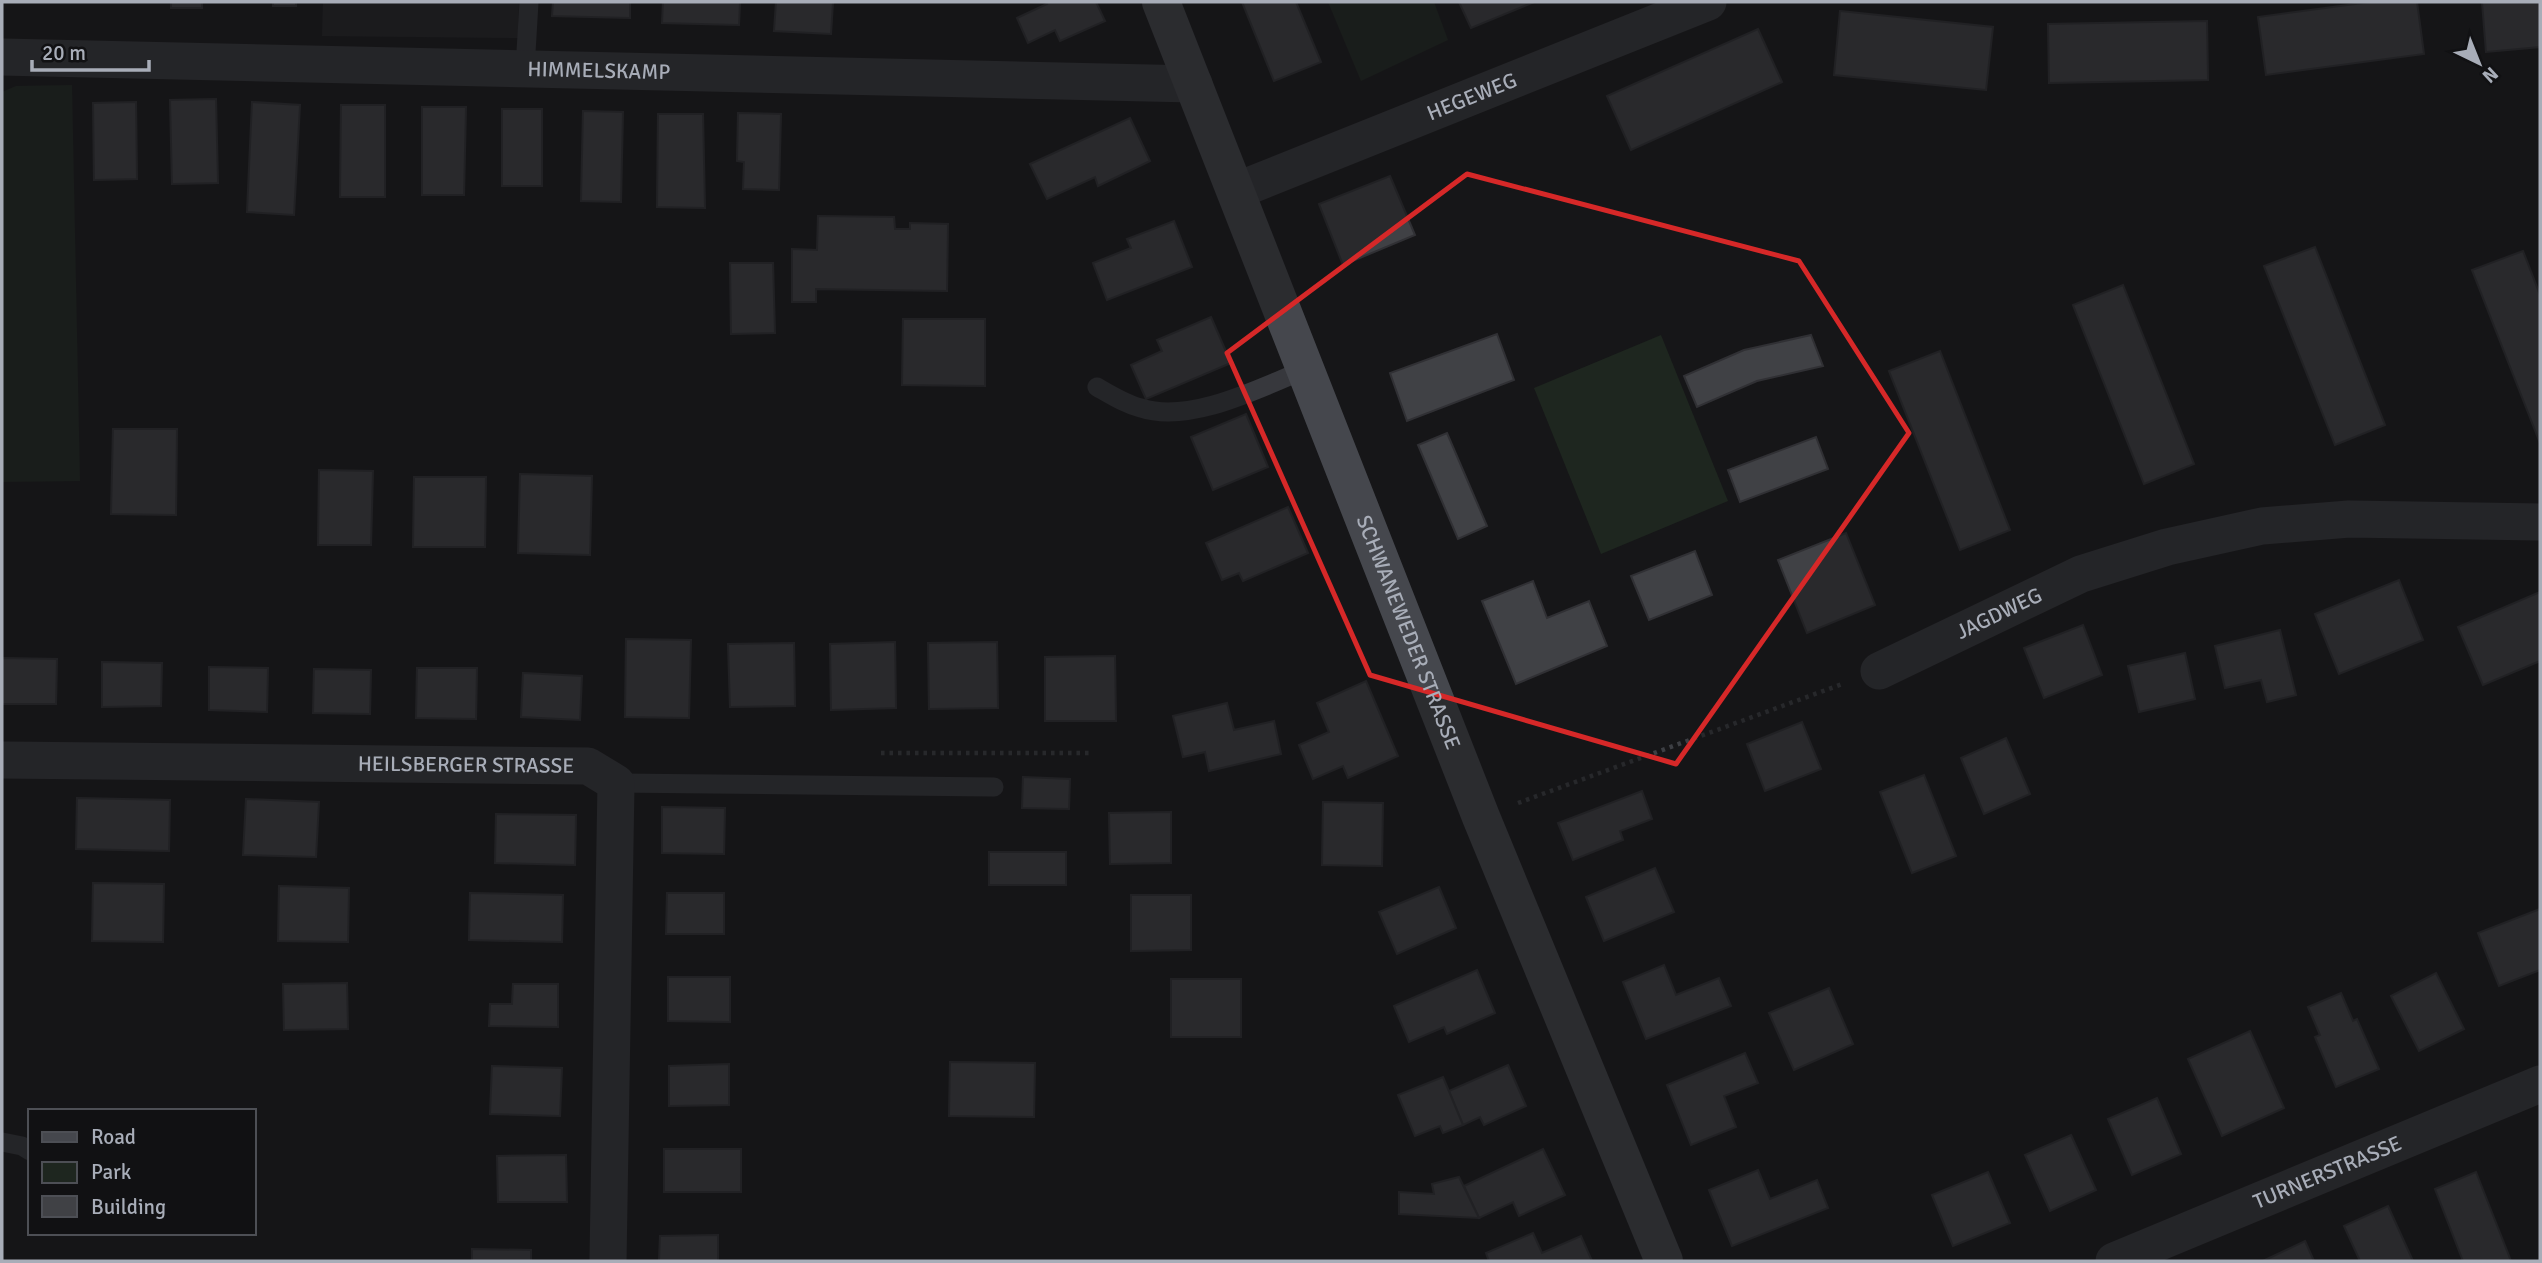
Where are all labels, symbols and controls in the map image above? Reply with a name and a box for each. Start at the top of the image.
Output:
scale bar [32,28,149,72]
north arrow [2444,28,2514,98]
text: 20 m [42,40,86,66]
street label: HIMMELSKAMP [527,56,671,85]
text: N [2477,61,2503,88]
street label: HEGEWEG [1423,67,1520,126]
street label: SCHWANEWEDER STRASSE [1351,511,1466,753]
street label: JAGDWEG [1952,582,2046,645]
street label: HEILSBERGER STRASSE [358,751,574,779]
legend [28,1109,256,1235]
text: Road [91,1124,136,1150]
street label: TURNERSTRASSE [2249,1130,2405,1215]
text: Park [91,1159,132,1185]
text: Building [91,1194,166,1220]

